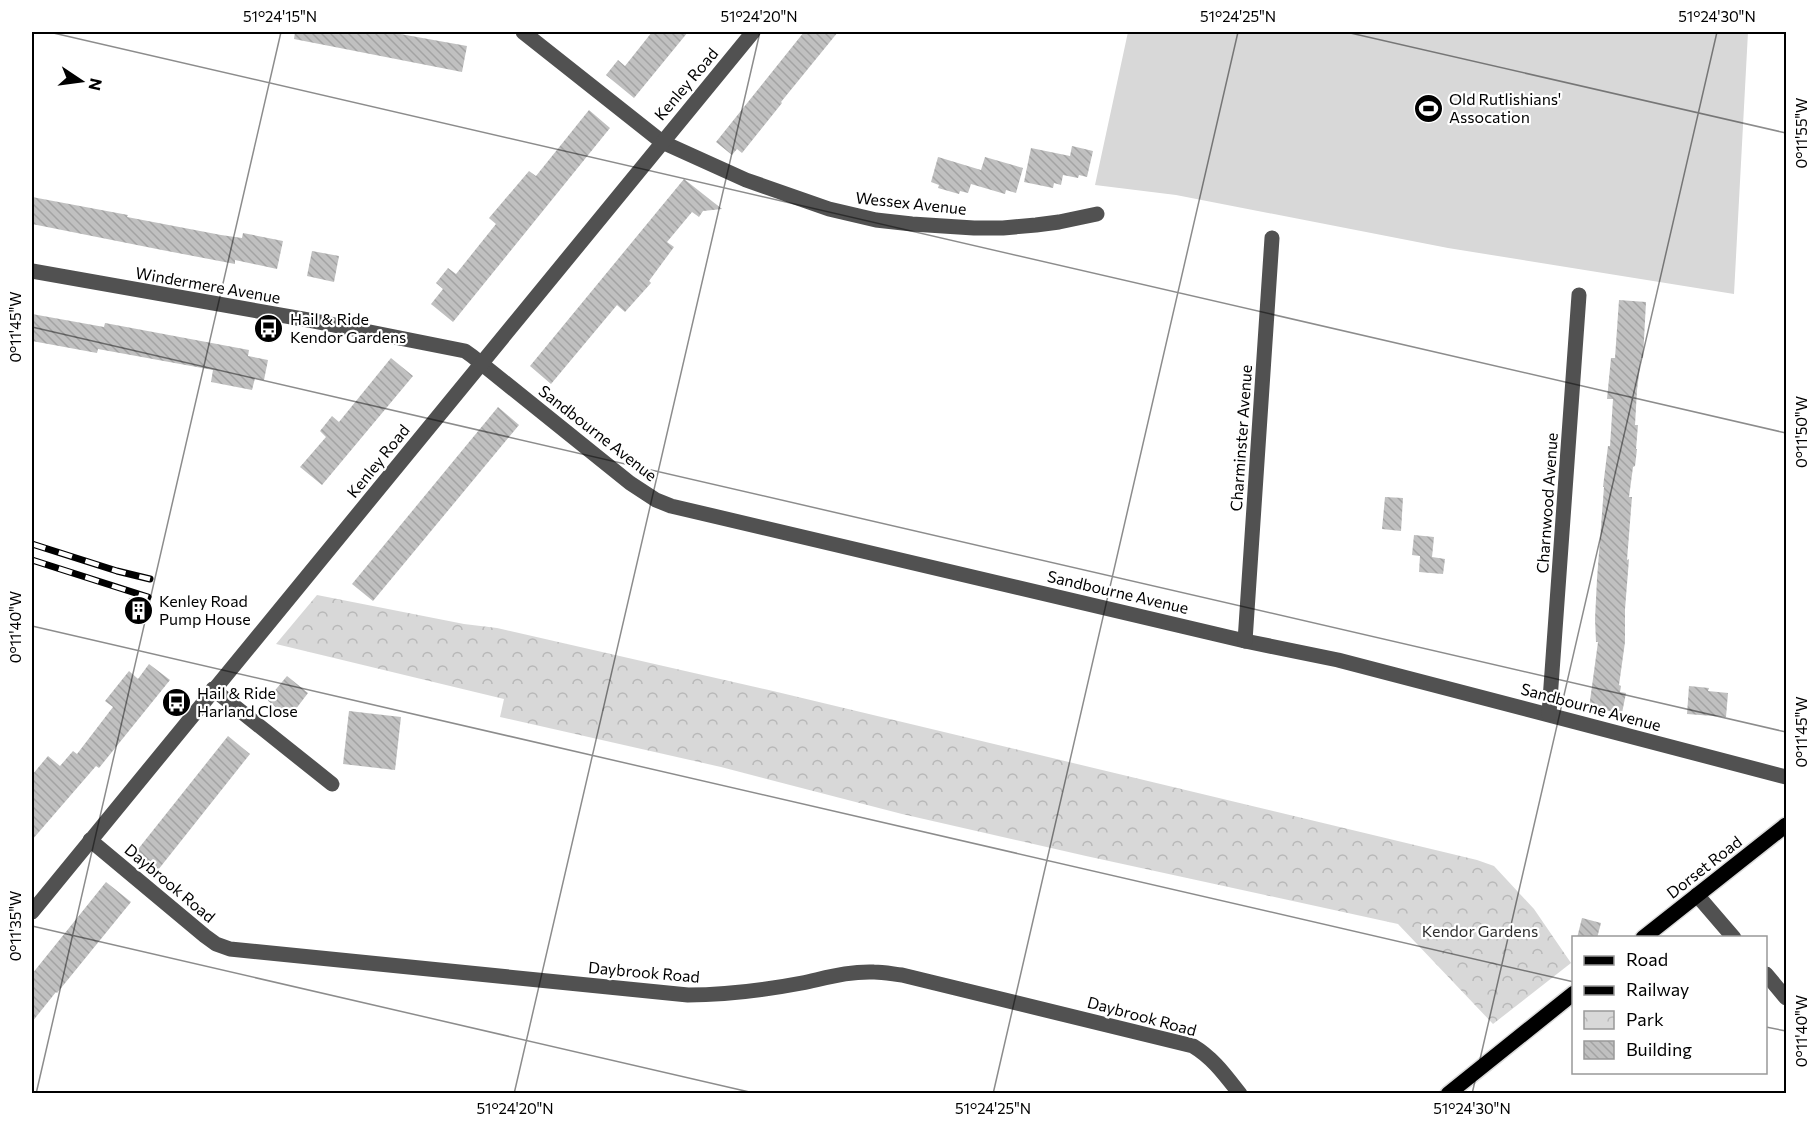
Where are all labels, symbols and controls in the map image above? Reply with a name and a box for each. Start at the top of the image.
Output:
text: 51°24'15"N [243,7,317,25]
text: 51°24'20"N [720,7,798,25]
text: 51°24'25"N [1200,7,1276,25]
text: 51°24'30"N [1678,7,1756,25]
street label: Kenley Road [650,44,721,124]
north arrow [51,51,111,111]
text: N [85,77,107,92]
place label: Old Rutlishians' Assocation [1449,89,1561,126]
sports icon: Old Rutlishians' Assocation [1412,92,1444,124]
text: 0°11'55"W [1792,98,1810,168]
street label: Wessex Avenue [855,187,968,218]
street label: Windermere Avenue [134,262,282,307]
text: 0°11'45"W [6,291,24,363]
place label: Hail & Ride Kendor Gardens [290,309,406,346]
bus stop icon: Hail & Ride Kendor Gardens [253,312,285,344]
street label: Charminster Avenue [1226,364,1255,512]
street label: Sandbourne Avenue [536,381,661,485]
text: 0°11'50"W [1792,396,1810,468]
street label: Kenley Road [342,420,413,501]
street label: Charnwood Avenue [1532,432,1561,574]
street label: Sandbourne Avenue [1046,566,1191,617]
text: 0°11'40"W [6,591,24,663]
place label: Kenley Road Pump House [159,591,251,628]
building icon: Kenley Road Pump House [122,594,154,626]
street label: Sandbourne Avenue [1519,679,1663,734]
place label: Hail & Ride Harland Close [197,683,298,720]
bus stop icon: Hail & Ride Harland Close [160,686,192,718]
text: 0°11'45"W [1792,696,1810,768]
street label: Dorset Road [1662,831,1745,902]
street label: Daybrook Road [121,839,219,926]
text: 0°11'35"W [6,891,24,961]
park label: Kendor Gardens [1422,921,1538,940]
legend [1572,936,1767,1074]
text: Road [1626,948,1668,970]
street label: Daybrook Road [587,957,701,986]
text: Railway [1626,978,1689,1000]
street label: Daybrook Road [1086,992,1199,1039]
text: 0°11'40"W [1792,995,1810,1067]
text: Park [1626,1008,1664,1030]
text: Building [1626,1038,1692,1060]
text: 51°24'20"N [476,1099,554,1117]
text: 51°24'25"N [955,1099,1031,1117]
text: 51°24'30"N [1433,1099,1511,1117]

